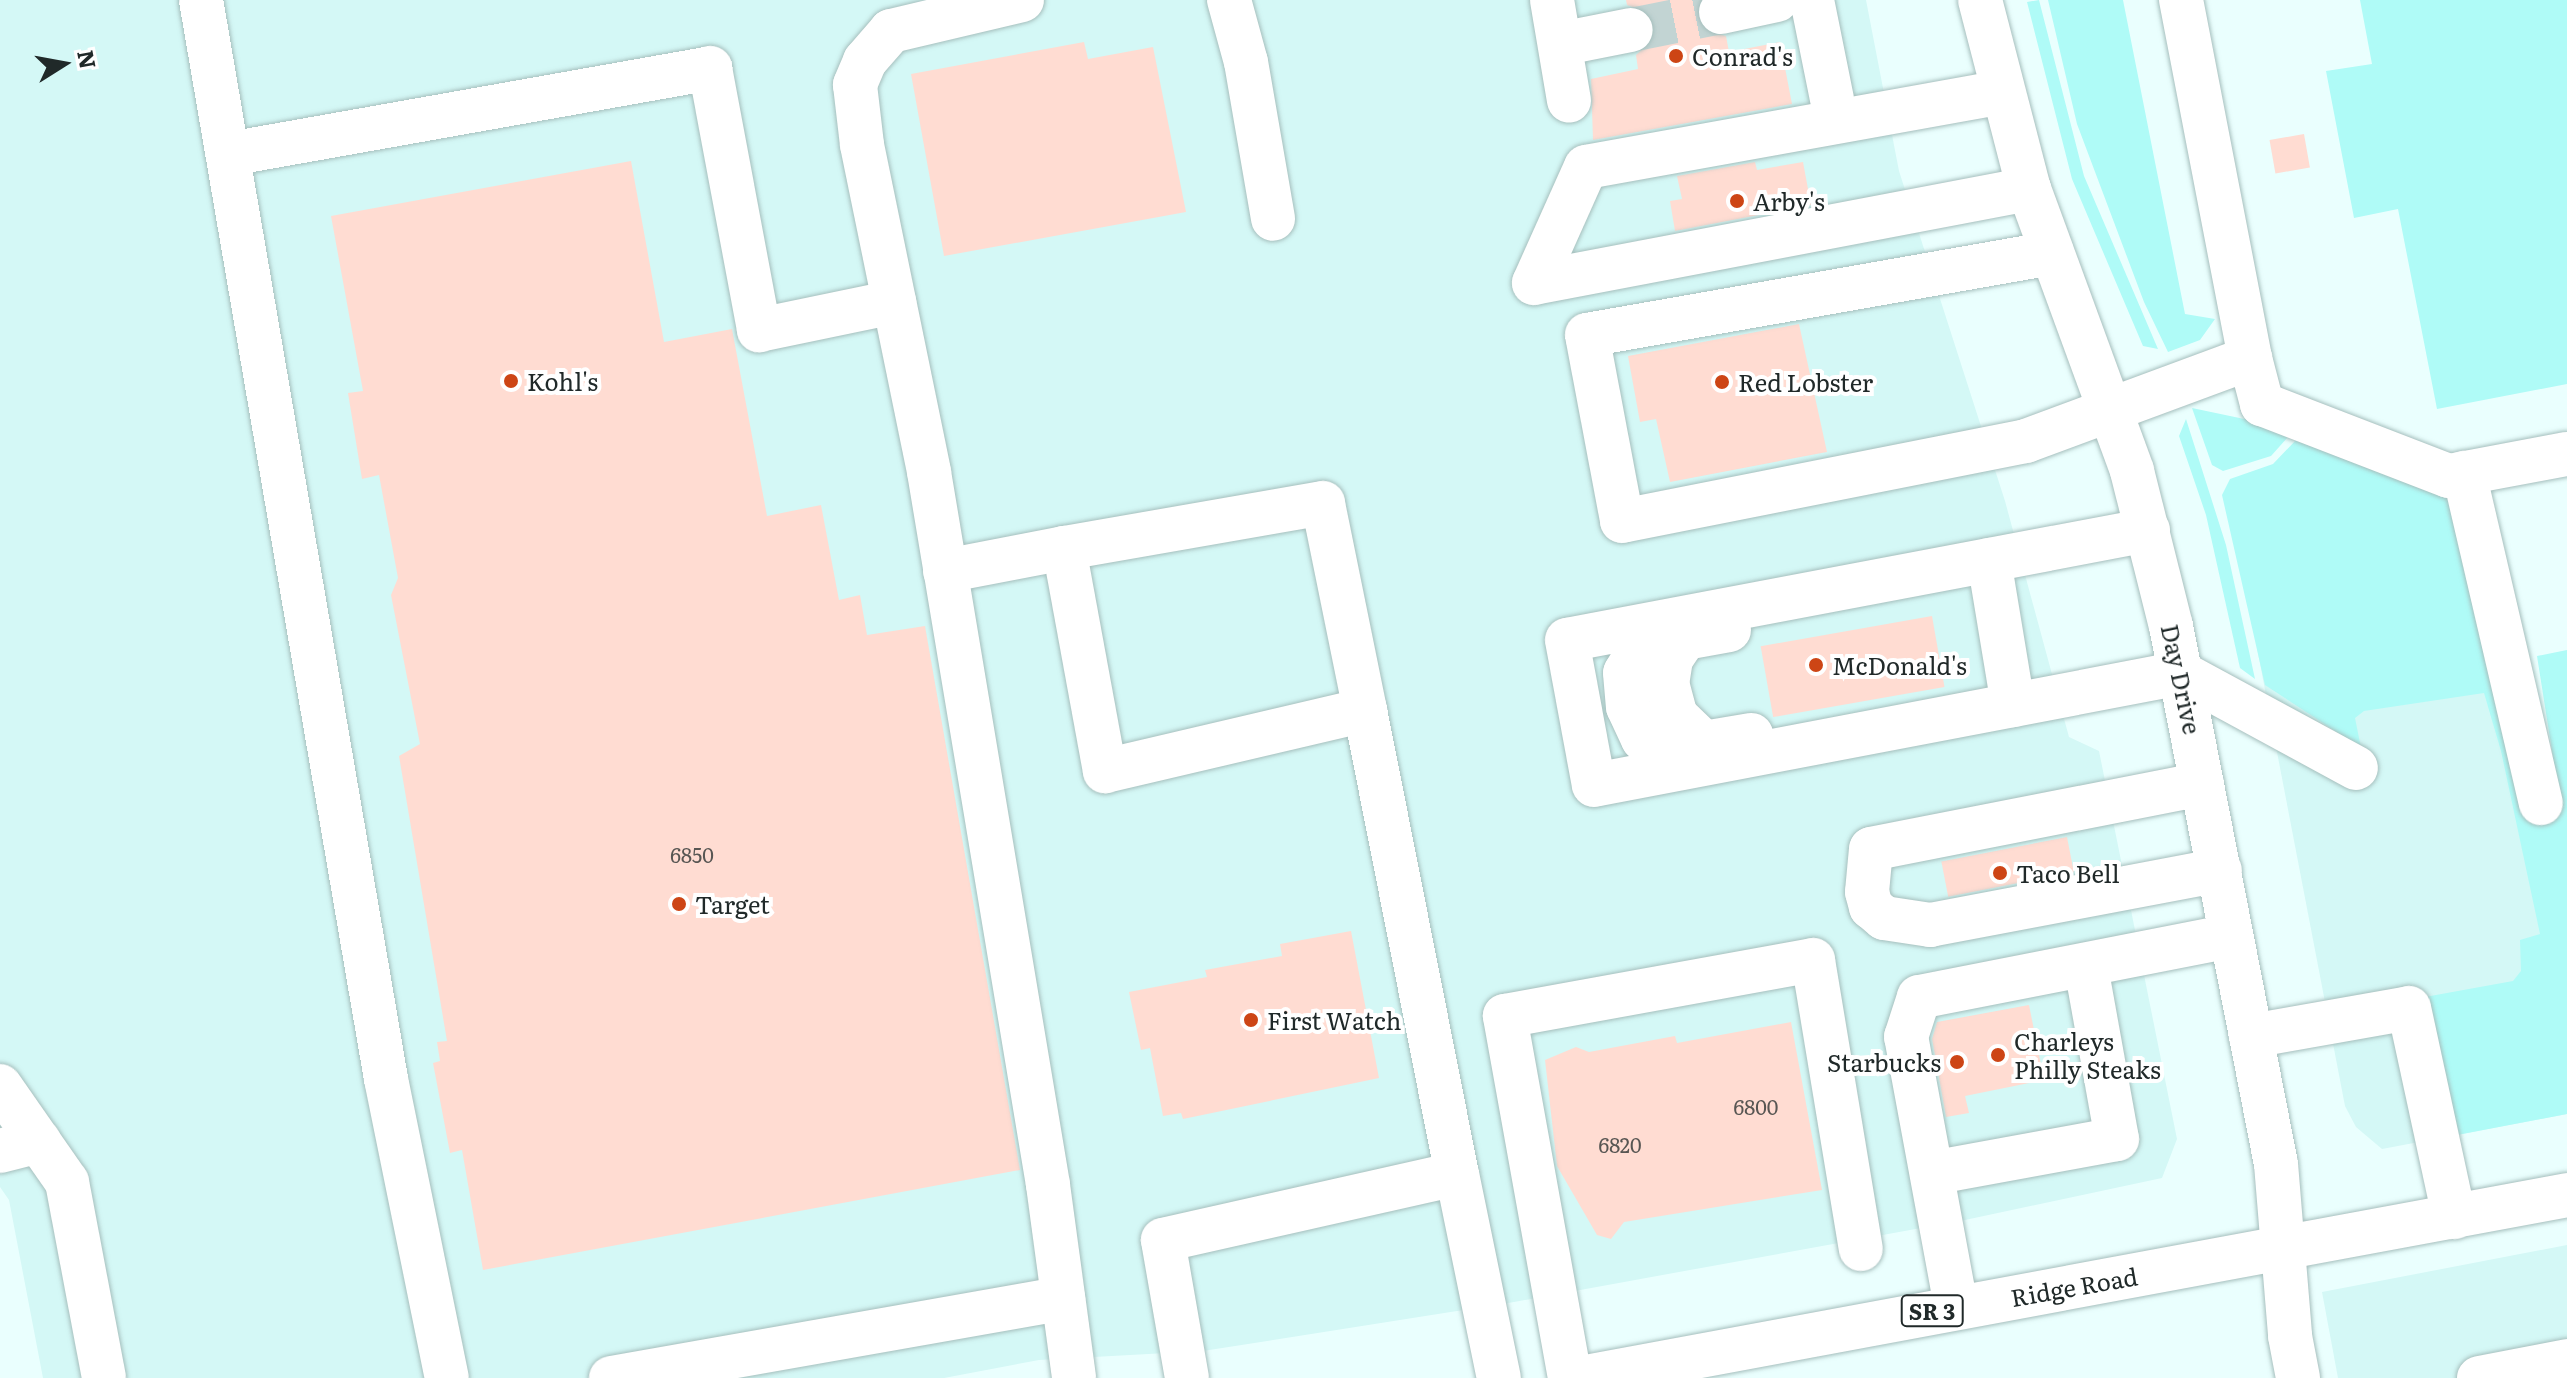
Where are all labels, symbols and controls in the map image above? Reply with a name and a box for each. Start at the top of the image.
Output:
north arrow [24,24,104,104]
place label: Conrad's [1692,42,1793,70]
text: N [70,47,106,72]
marker: Conrad's [1667,47,1685,65]
place label: Arby's [1753,187,1825,215]
marker: Arby's [1728,192,1746,210]
place label: Kohl's [527,367,598,395]
place label: Red Lobster [1738,368,1873,396]
marker: Kohl's [502,372,520,390]
marker: Red Lobster [1713,373,1731,391]
street label: Day Drive [2156,621,2208,737]
place label: McDonald's [1832,651,1967,679]
marker: McDonald's [1807,656,1825,674]
house number: 6850 [670,842,714,866]
place label: Taco Bell [2016,859,2120,887]
marker: Taco Bell [1991,864,2009,882]
place label: Target [695,890,770,918]
marker: Target [670,895,688,913]
place label: First Watch [1267,1006,1401,1034]
marker: First Watch [1242,1011,1260,1029]
place label: Charleys Philly Steaks [2014,1027,2161,1083]
marker: Charleys Philly Steaks [1989,1046,2007,1064]
place label: Starbucks [1827,1048,1941,1076]
marker: Starbucks [1948,1053,1966,1071]
house number: 6800 [1734,1094,1778,1118]
house number: 6820 [1598,1132,1642,1156]
street label: Ridge Road [2008,1261,2140,1311]
road number: SR 3 [1900,1293,1964,1329]

